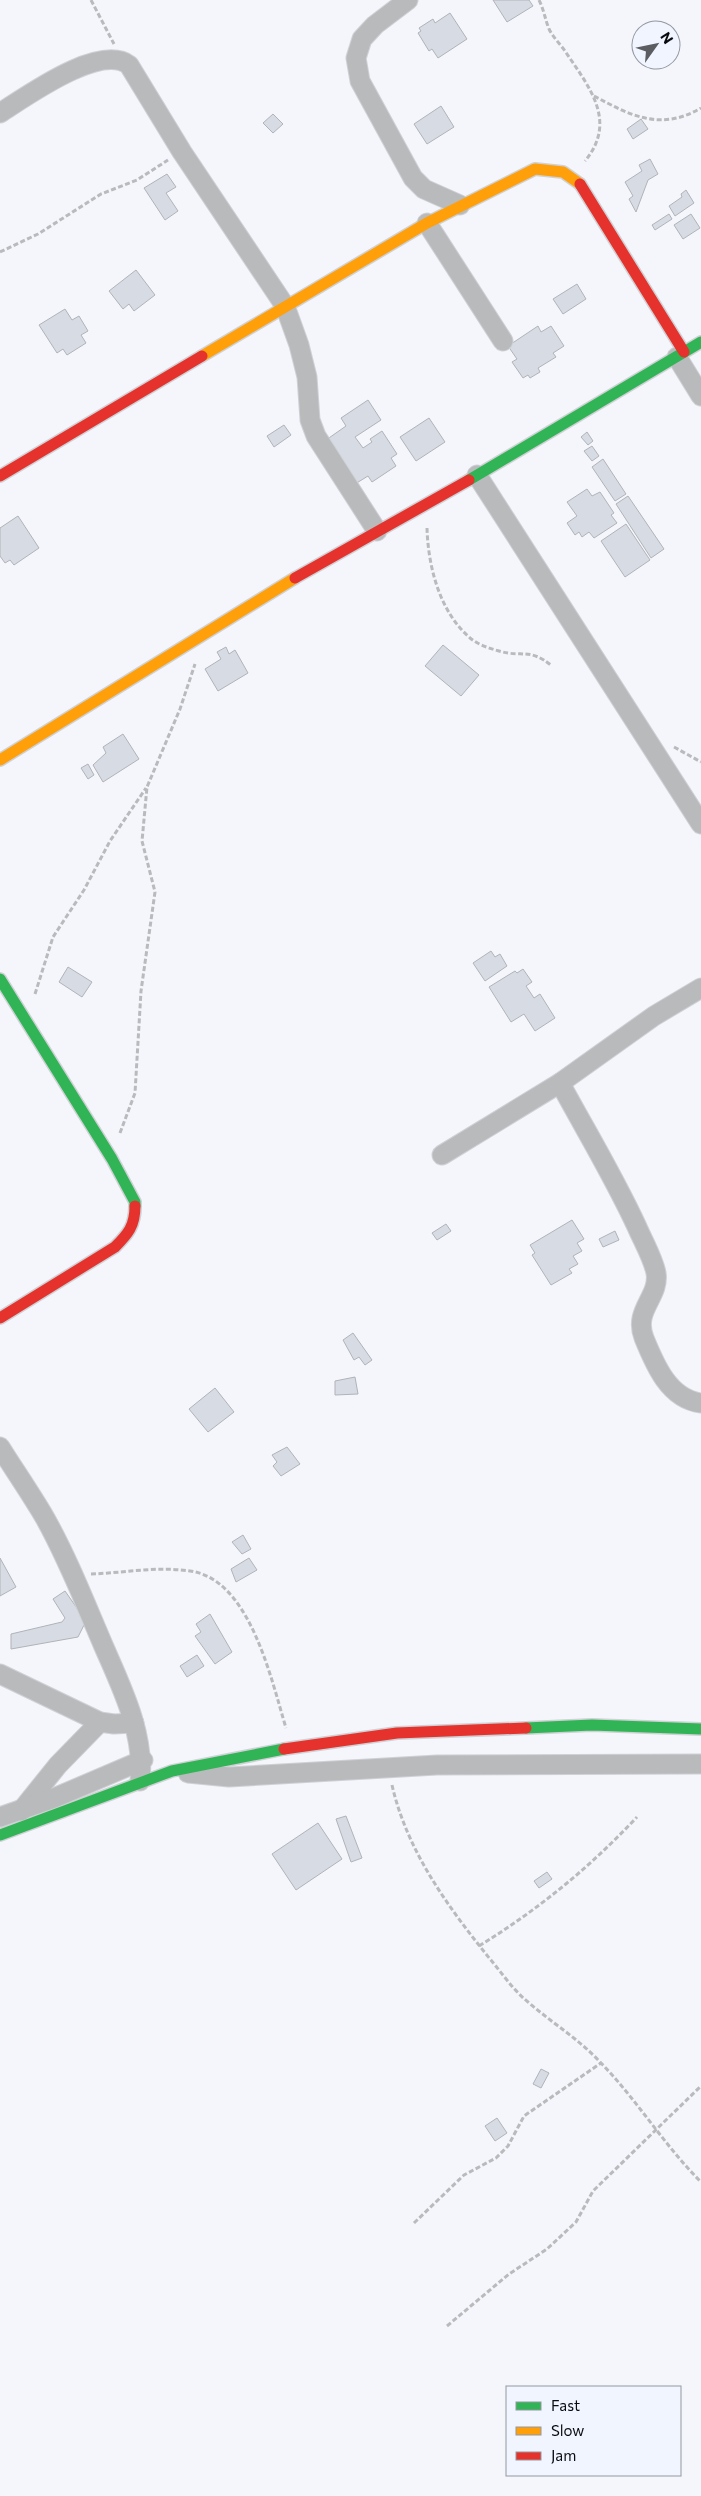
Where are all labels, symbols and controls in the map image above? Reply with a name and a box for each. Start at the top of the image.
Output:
north arrow [631,20,681,70]
text: N [657,29,677,47]
legend [506,2386,681,2476]
text: Fast [551,2396,580,2414]
text: Slow [551,2421,584,2439]
text: Jam [551,2446,576,2464]

